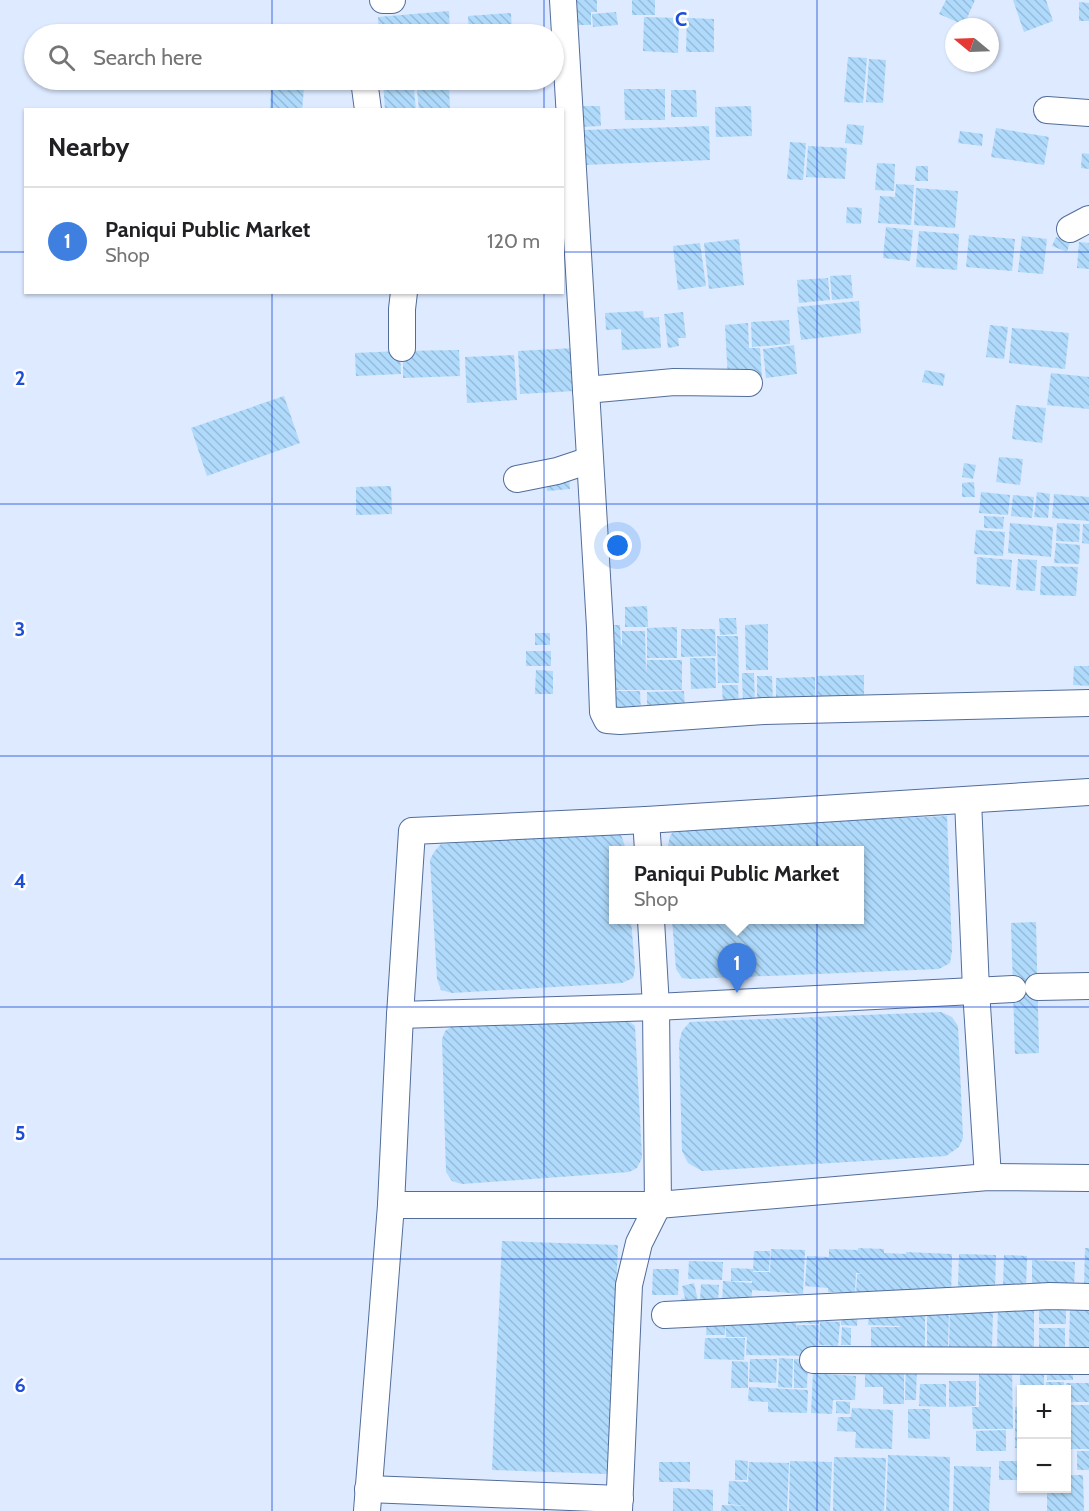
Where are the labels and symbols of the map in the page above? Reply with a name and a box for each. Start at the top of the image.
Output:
text: C [675,7,687,31]
north arrow [945,18,999,72]
text: 2 [15,366,25,390]
your location [603,531,632,560]
text: 3 [15,617,25,641]
text: 4 [14,869,26,893]
pin: 1 [718,944,756,993]
text: 5 [15,1121,25,1145]
text: 6 [14,1373,26,1397]

